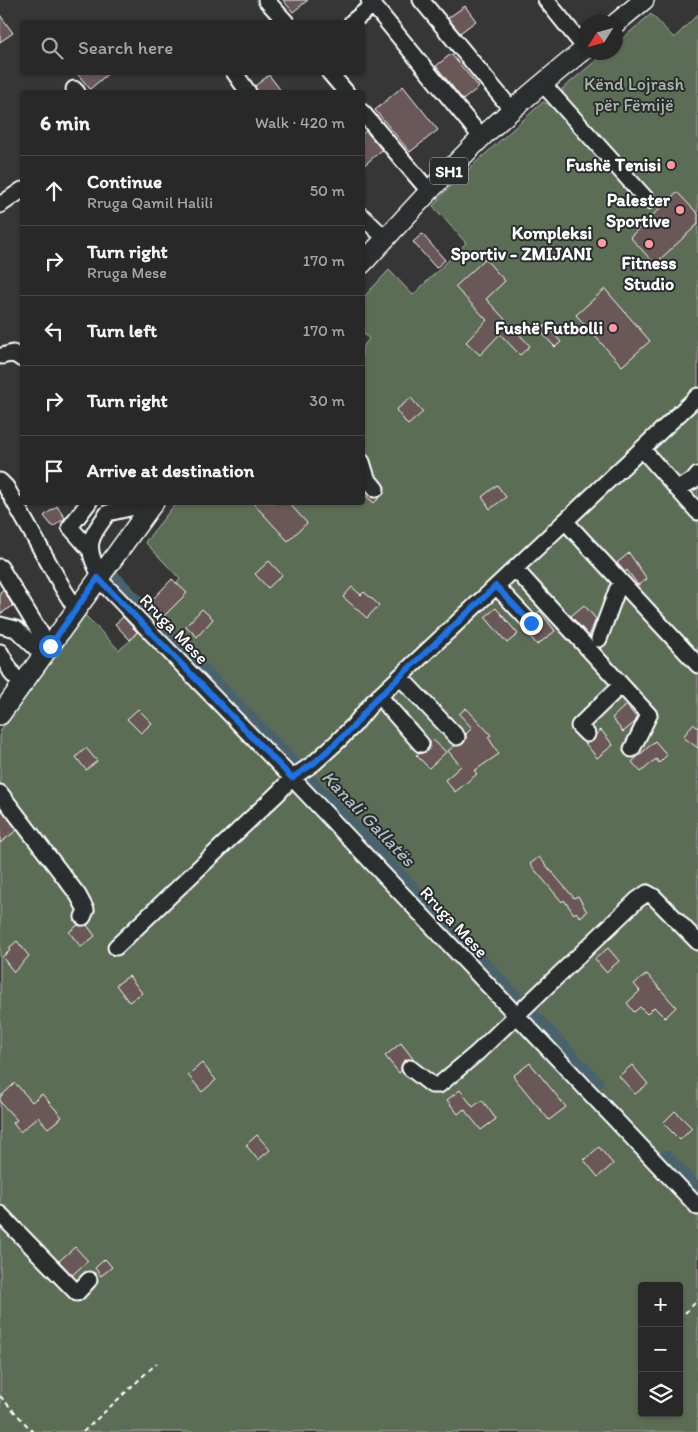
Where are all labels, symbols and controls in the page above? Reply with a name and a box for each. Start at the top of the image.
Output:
north arrow [578,15,623,60]
search box [20,20,365,75]
icon: search [38,34,66,62]
text: Search here [78,36,173,59]
park label: Kënd Lojrash për Fëmijë [584,73,685,116]
text: 6 min [40,110,90,135]
text: Walk · 420 m [255,113,345,132]
place label: Fushë Tenisi [566,154,661,176]
road number: SH1 [430,158,468,185]
marker: Fushë Tenisi [665,159,677,171]
text: Continue [87,170,162,193]
icon: ahead [40,177,68,205]
text: 50 m [310,181,345,200]
place label: Palester Sportive [606,189,671,232]
text: Rruga Qamil Halili [87,193,213,212]
marker: Palester Sportive [674,204,686,216]
place label: Kompleksi Sportiv - ZMIJANI [451,222,592,265]
marker: Kompleksi Sportiv - ZMIJANI [596,237,608,249]
marker: Fitness Studio [643,238,655,250]
text: Turn right [87,240,168,263]
icon: right [40,247,68,275]
text: 170 m [303,251,345,270]
place label: Fitness Studio [622,252,676,295]
text: Rruga Mese [87,263,167,282]
icon: left [40,317,68,345]
place label: Fushë Futbolli [495,317,603,339]
text: Turn left [87,319,157,342]
text: 170 m [303,321,345,340]
marker: Fushë Futbolli [607,322,619,334]
icon: right [40,387,68,415]
text: Turn right [87,389,168,412]
text: 30 m [309,391,345,410]
icon: arrive [40,457,68,485]
text: Arrive at destination [87,459,254,482]
street label: Rruga Mese [135,589,213,669]
route end [520,612,543,635]
route start [39,635,62,658]
water label: Kanali Gallatës [317,766,420,871]
street label: Rruga Mese [415,882,493,962]
map controls [638,1282,683,1417]
button: + [638,1282,683,1327]
button: − [638,1327,683,1372]
button: layers [638,1372,683,1417]

